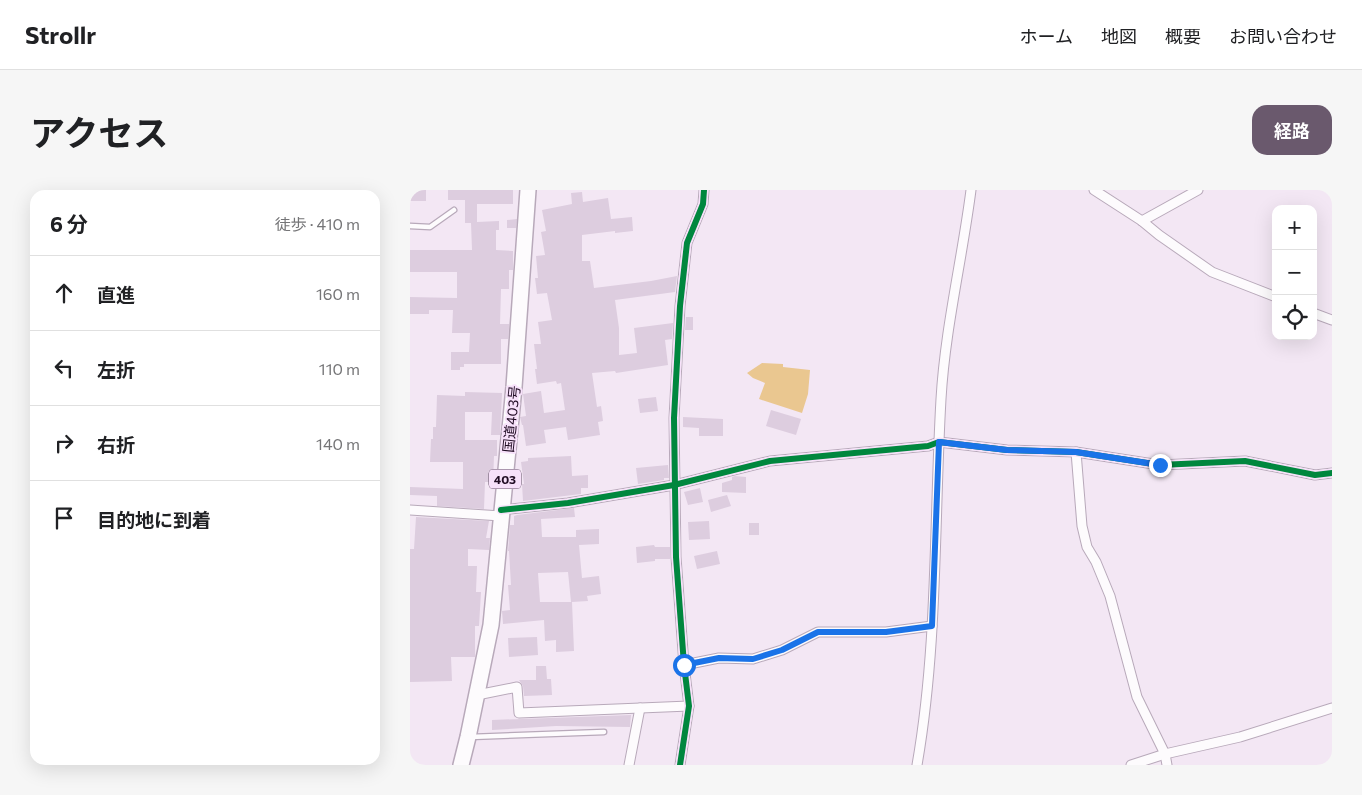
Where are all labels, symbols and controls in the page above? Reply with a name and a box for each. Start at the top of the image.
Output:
text: Strollr [25,20,96,49]
text: ホーム [1020,25,1073,47]
text: 地図 [1101,25,1137,47]
text: 概要 [1165,25,1201,47]
text: お問い合わせ [1229,25,1337,47]
button: 経路 [1252,105,1332,155]
text: アクセス [30,110,168,153]
map controls [1272,205,1317,340]
button: + [1272,205,1317,250]
text: 6 分 [50,211,88,236]
text: 徒歩 · 410 m [275,214,360,233]
button: − [1272,250,1317,295]
icon: ahead [50,279,78,307]
text: 直進 [97,283,135,306]
text: 160 m [316,284,360,303]
button: locate [1272,295,1317,340]
icon: left [50,354,78,382]
text: 左折 [97,358,135,381]
text: 110 m [319,359,360,378]
street label: 国道403号 [499,385,523,453]
icon: right [50,429,78,457]
text: 右折 [97,433,135,456]
text: 140 m [316,434,360,453]
route end [1149,454,1172,477]
road number: 403 [489,470,521,488]
icon: arrive [50,504,78,532]
text: 目的地に到着 [97,508,211,531]
route start [673,654,696,677]

